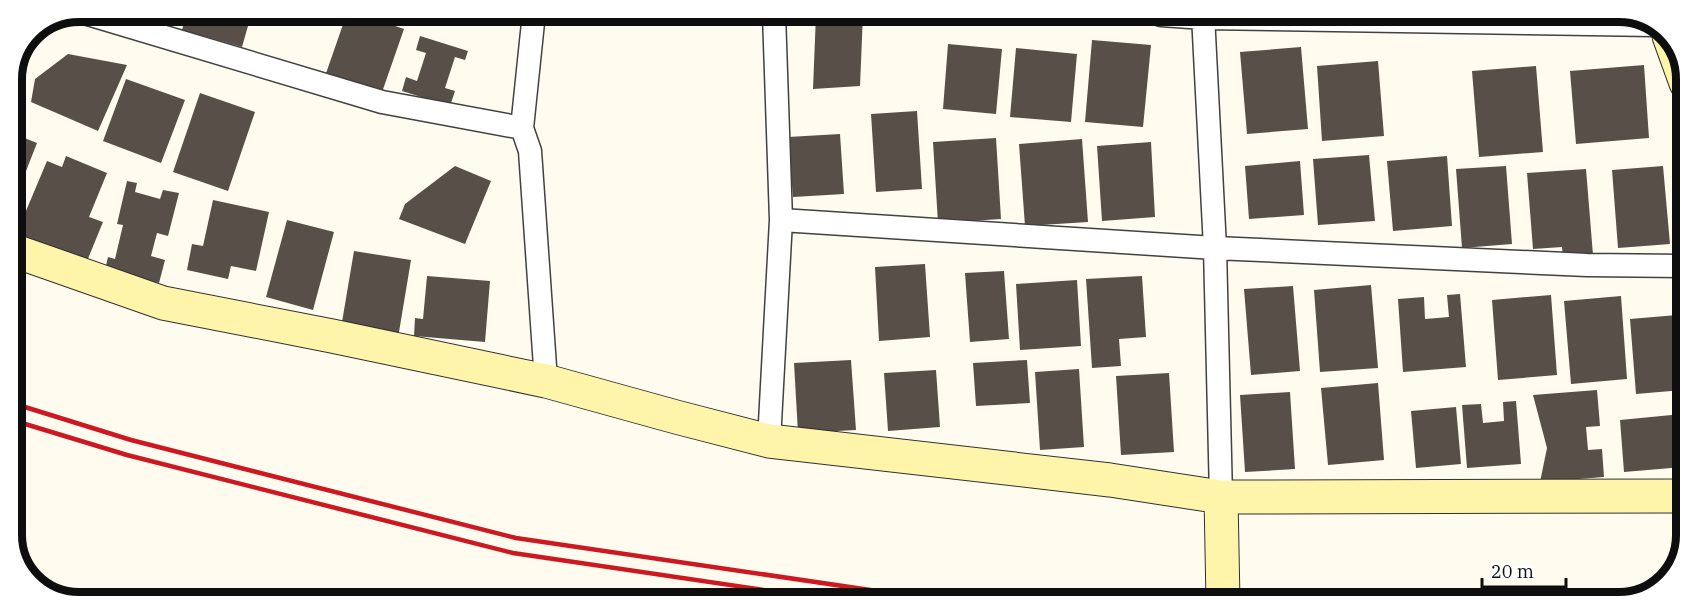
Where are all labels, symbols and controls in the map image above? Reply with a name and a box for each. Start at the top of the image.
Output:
scale bar [1482,551,1566,589]
text: 20 m [1491,560,1534,583]

